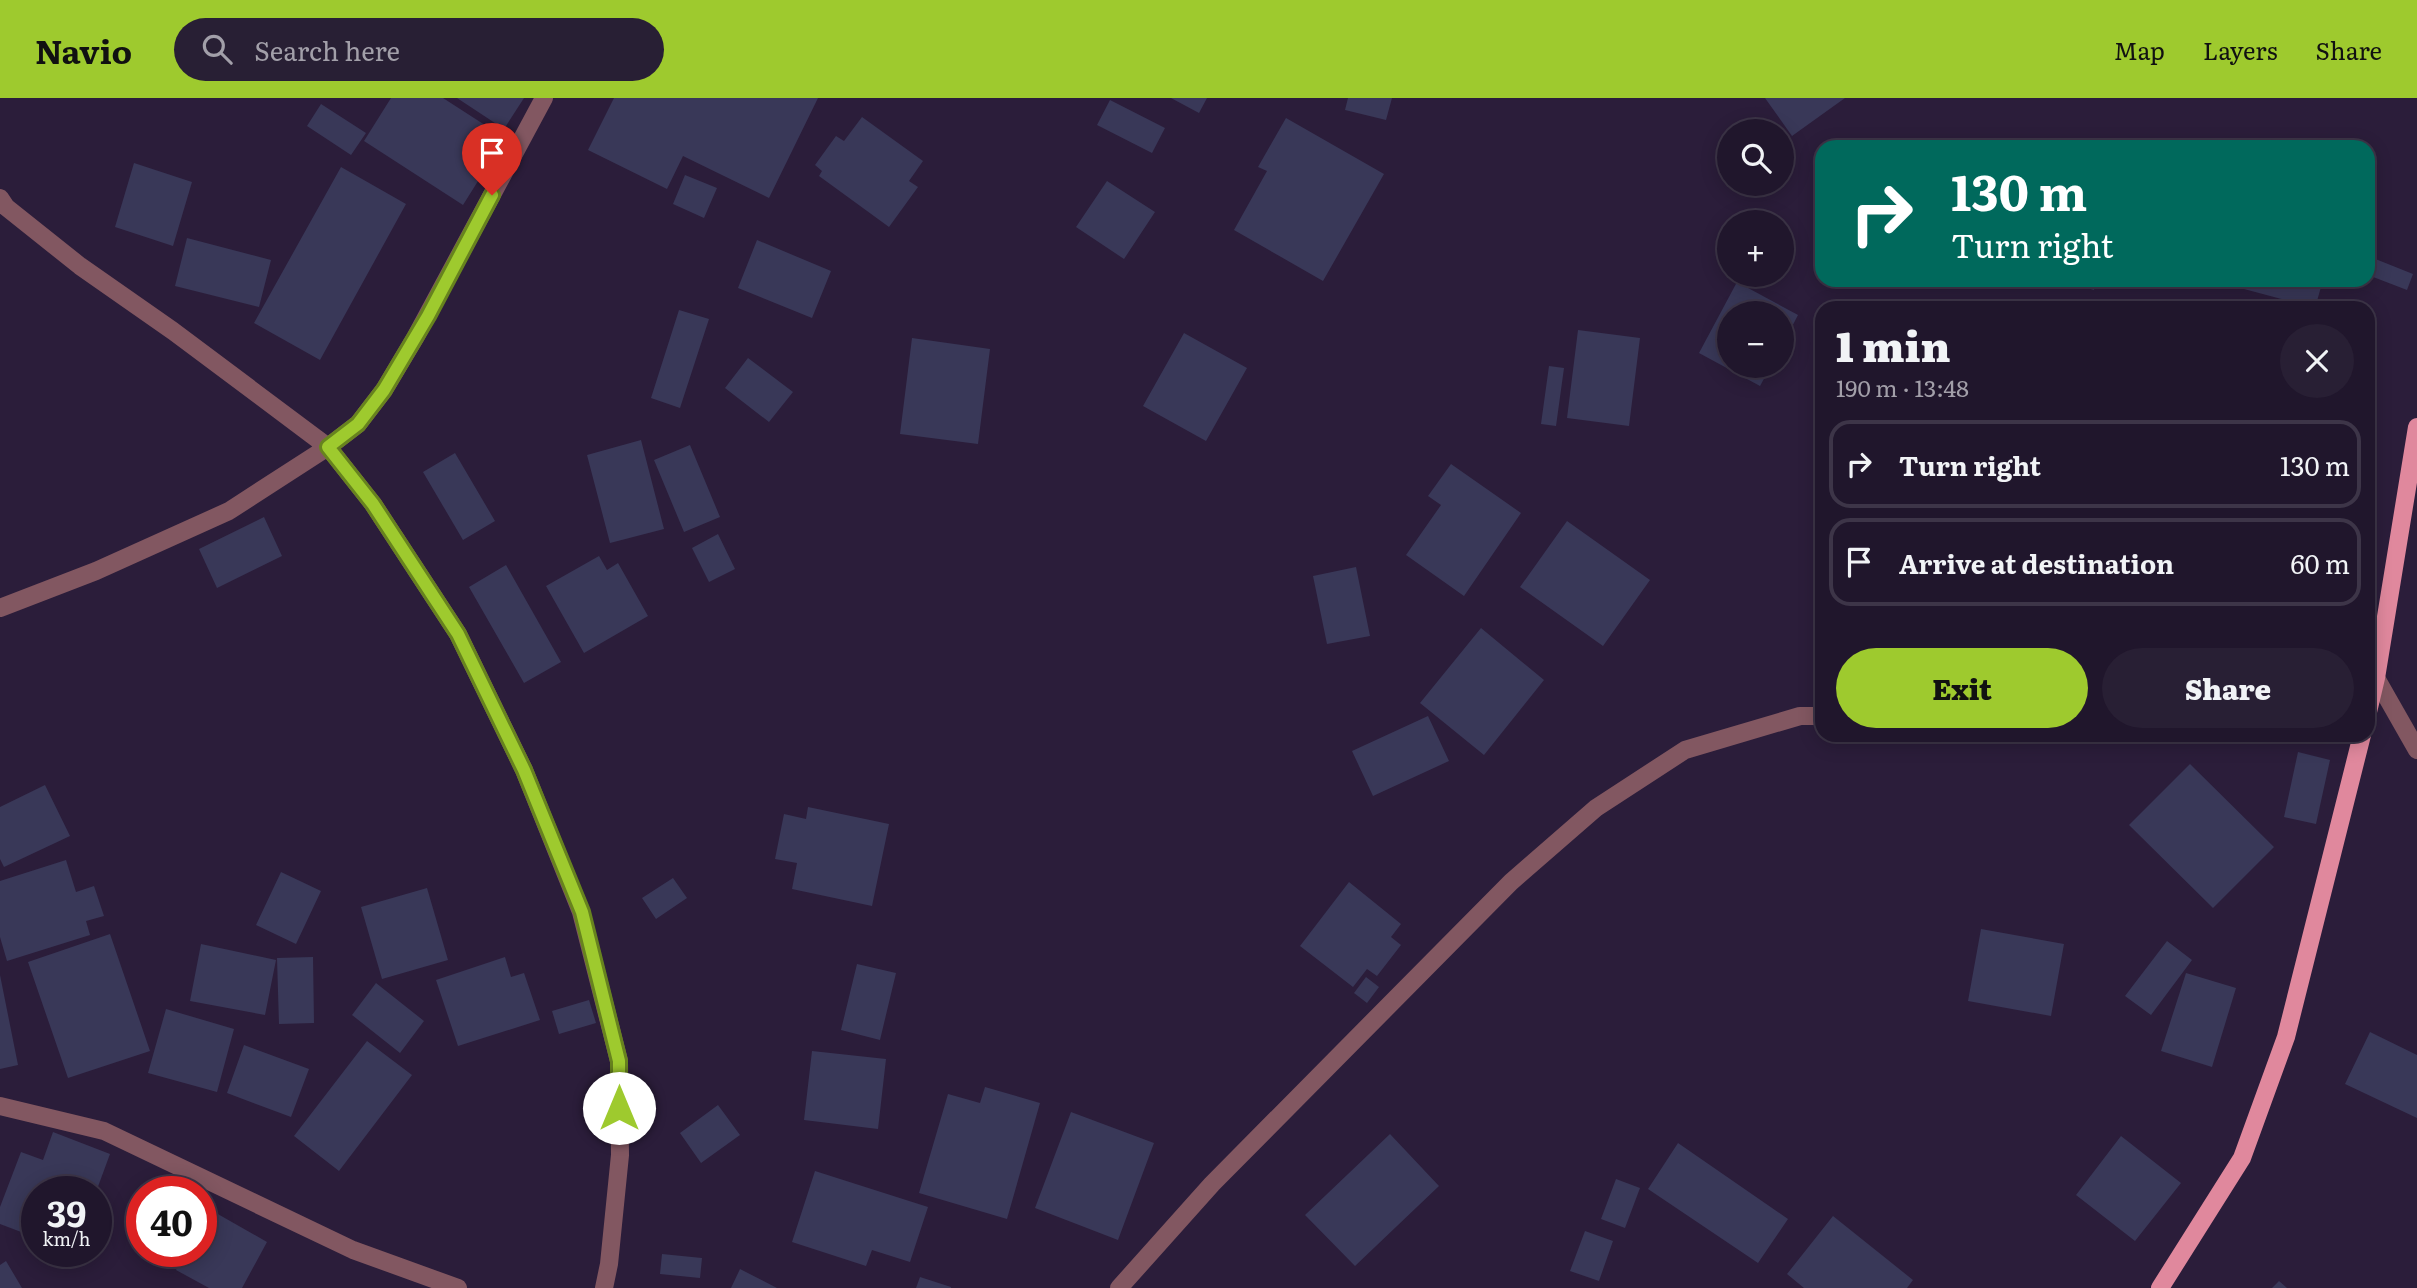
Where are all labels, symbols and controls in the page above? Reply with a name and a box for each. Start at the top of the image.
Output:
search box [174,18,664,81]
text: Navio [35,25,132,74]
icon: search [198,30,236,68]
text: Search here [254,30,400,69]
text: Map [2114,32,2165,67]
text: Layers [2203,32,2277,67]
text: Share [2315,32,2382,67]
map controls [1717,119,1794,378]
button: search [1717,119,1794,196]
pin [462,123,522,195]
icon: arrive [473,134,511,172]
text: 130 m [1951,153,2087,226]
icon: right [1836,168,1927,259]
button: + [1717,210,1794,287]
text: Turn right [1951,220,2113,268]
button: − [1717,301,1794,378]
text: 1 min [1836,313,1951,375]
button: close [2280,324,2354,398]
text: 190 m · 13:48 [1836,370,1969,404]
icon: right [1840,445,1878,483]
text: Turn right [1899,445,2041,484]
text: 130 m [2280,445,2350,484]
icon: arrive [1840,543,1878,581]
text: Arrive at destination [1899,543,2174,582]
text: 60 m [2291,543,2350,582]
button: Exit [1836,648,2088,728]
button: Share [2102,648,2354,728]
position arrow [582,1071,656,1145]
speed limit sign: 40 [126,1176,217,1267]
text: 39 [47,1186,86,1238]
text: km/h [43,1225,90,1252]

